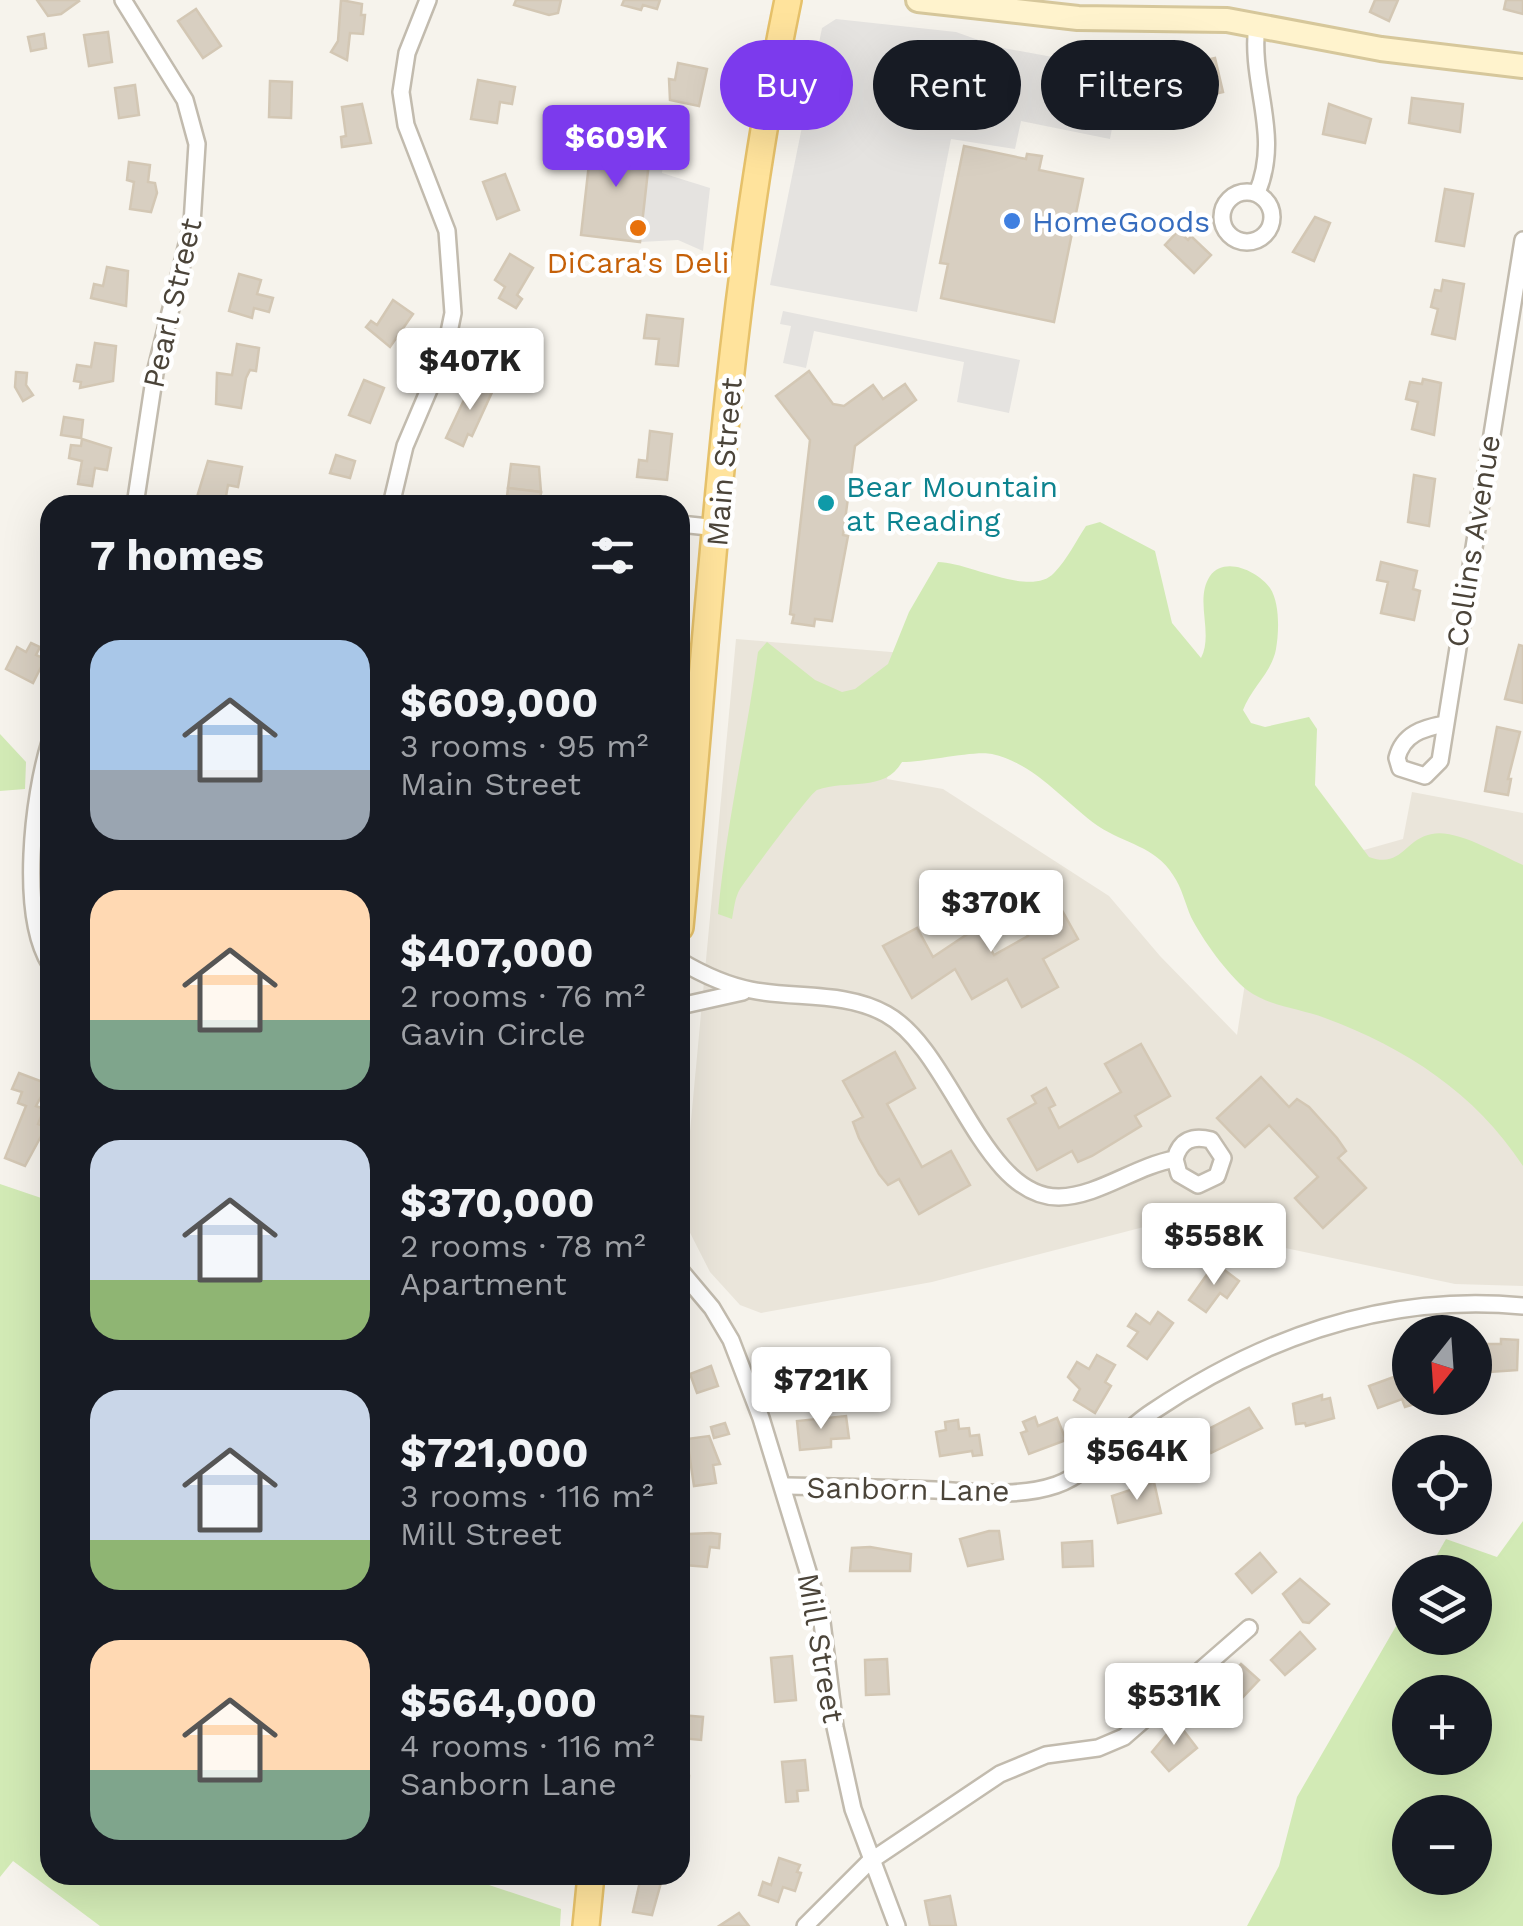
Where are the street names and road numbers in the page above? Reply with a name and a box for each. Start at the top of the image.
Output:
street label: Pearl Street [135,214,209,391]
street label: Main Street [699,376,749,548]
street label: Collins Avenue [1439,432,1507,650]
street label: Sanborn Lane [806,1470,1010,1508]
street label: Mill Street [791,1570,851,1726]

